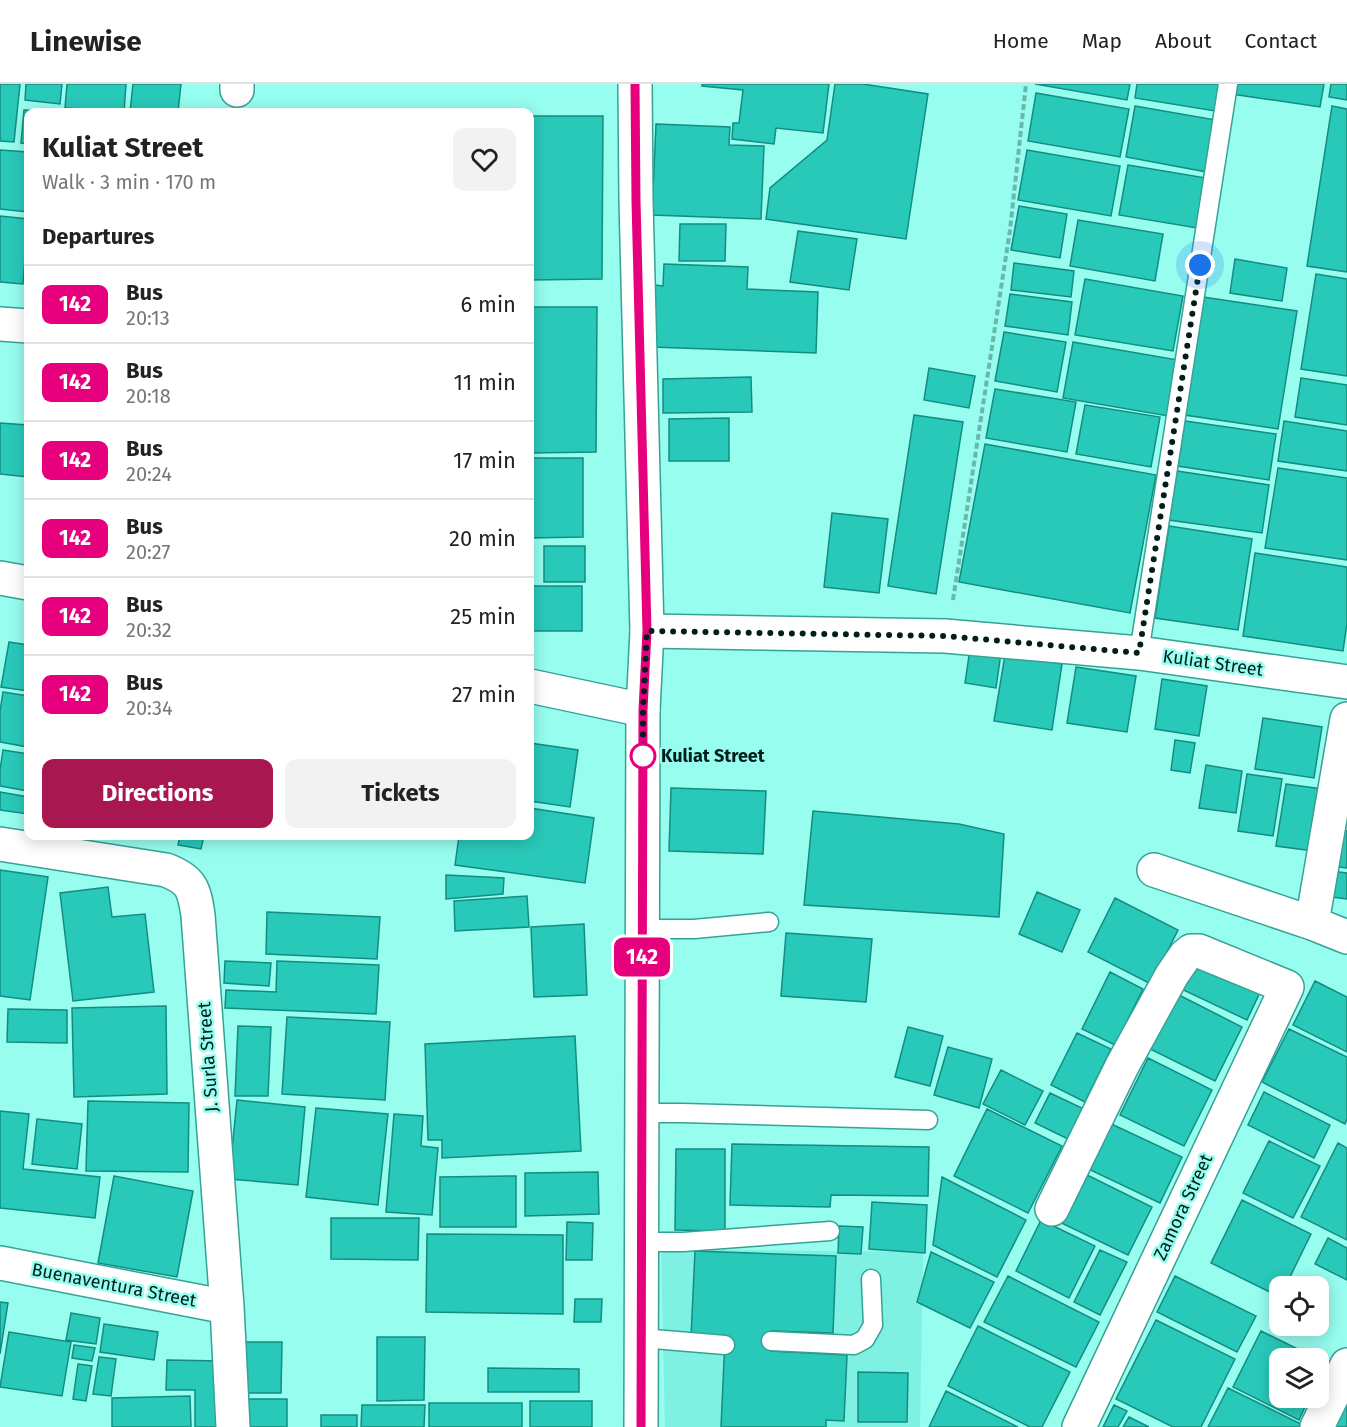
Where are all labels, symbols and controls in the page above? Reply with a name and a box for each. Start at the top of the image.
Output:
text: Linewise [30,25,142,58]
text: Home [993,28,1049,54]
text: Map [1082,28,1122,54]
text: About [1155,28,1212,54]
text: Contact [1245,28,1317,54]
button: heart [453,128,516,191]
text: Kuliat Street [42,131,203,164]
text: Walk · 3 min · 170 m [42,170,216,194]
text: Departures [42,223,154,250]
your location [1185,250,1215,280]
text: Bus [126,279,163,306]
text: 142 [59,291,91,317]
text: 6 min [460,291,516,318]
text: 20:13 [126,306,170,330]
text: Bus [126,357,163,384]
text: 142 [59,369,91,395]
text: 11 min [453,369,516,396]
text: 20:18 [126,384,171,408]
text: Bus [126,435,163,462]
text: 142 [59,447,91,473]
text: 17 min [453,447,516,474]
text: 20:24 [126,462,172,486]
text: Bus [126,513,163,540]
text: 142 [59,525,91,551]
text: 20 min [449,525,516,552]
text: 20:27 [126,540,170,564]
text: Bus [126,591,163,618]
text: 142 [59,603,91,629]
text: 25 min [450,603,516,630]
text: 20:32 [126,618,172,642]
street label: Kuliat Street [1161,645,1265,681]
text: Bus [126,669,163,696]
text: 142 [59,681,91,707]
text: 27 min [452,681,516,708]
text: 20:34 [126,696,173,720]
marker: Kuliat Street [630,743,656,769]
place label: Kuliat Street [661,745,766,767]
button: Directions [42,759,273,828]
button: Tickets [285,759,516,828]
line badge: 142 [608,938,676,976]
text: 142 [626,944,658,970]
street label: J. Surla Street [193,1001,223,1113]
street label: Zamora Street [1149,1150,1217,1264]
street label: Buenaventura Street [30,1258,199,1312]
map controls [1269,1276,1329,1408]
button: locate [1269,1276,1329,1336]
button: layers [1269,1348,1329,1408]

